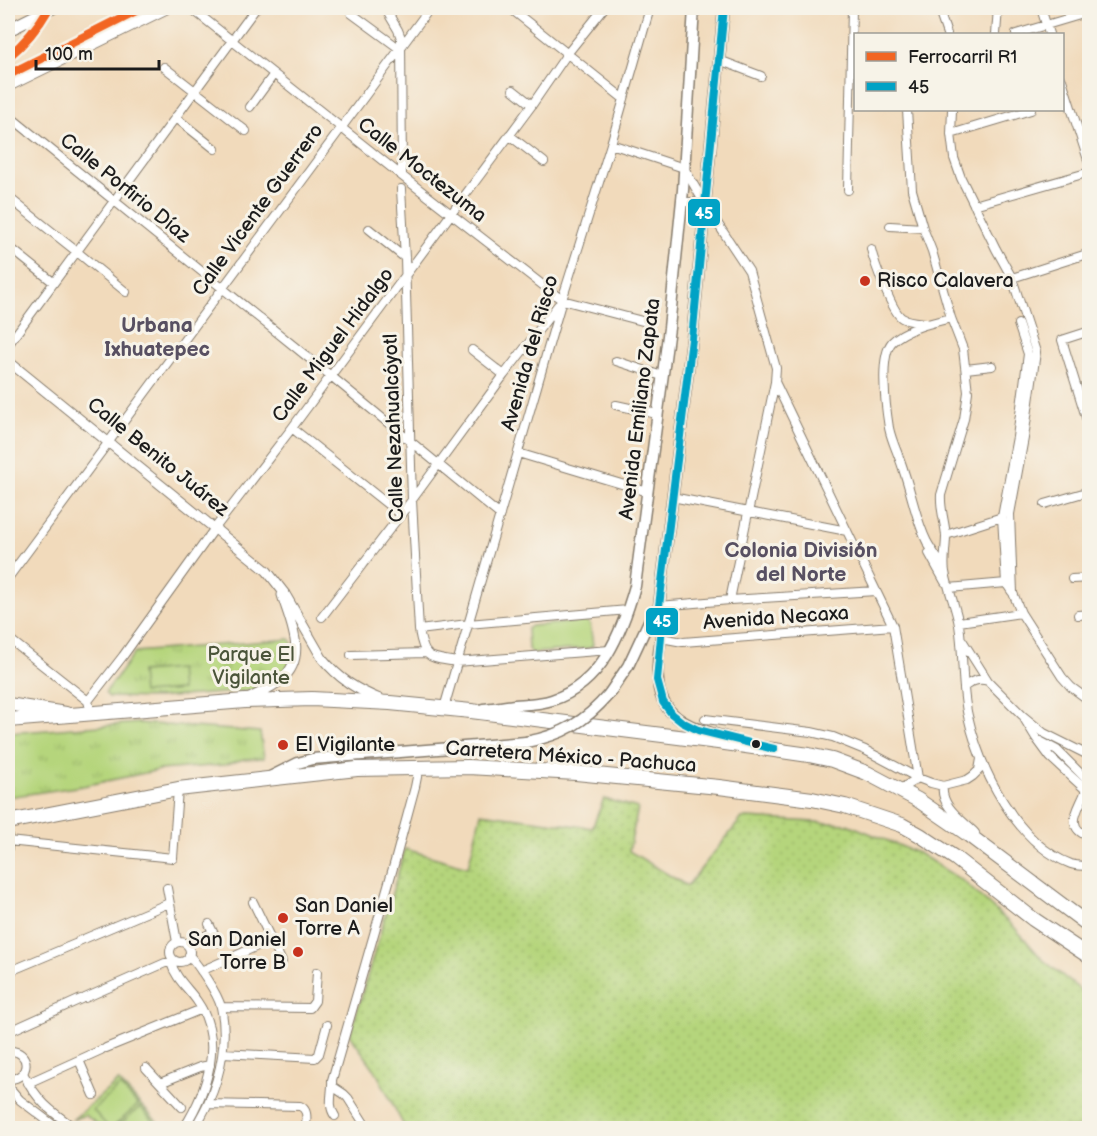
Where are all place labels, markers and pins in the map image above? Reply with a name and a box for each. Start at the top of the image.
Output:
place label: Risco Calavera [877,269,1014,293]
marker: Risco Calavera [858,274,872,288]
place label: El Vigilante [295,733,395,757]
marker: El Vigilante [276,738,290,752]
unlabelled marker [750,738,762,750]
place label: San Daniel Torre A [295,894,393,941]
marker: San Daniel Torre A [276,911,290,925]
place label: San Daniel Torre B [188,928,286,975]
marker: San Daniel Torre B [291,945,305,959]

